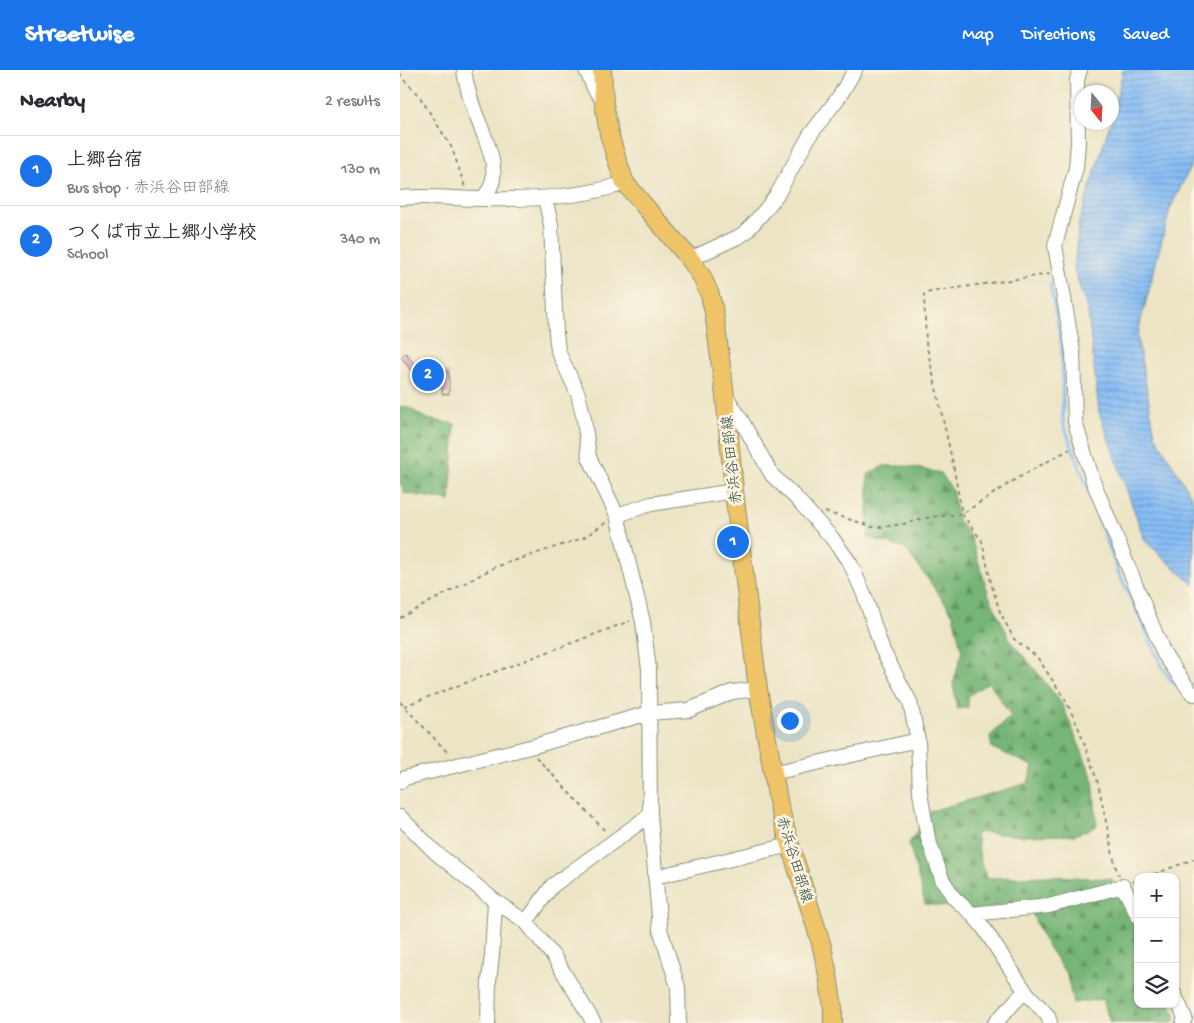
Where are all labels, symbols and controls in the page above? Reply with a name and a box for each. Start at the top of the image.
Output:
text: Streetwise [25,21,134,50]
text: Map [962,25,994,46]
text: Directions [1022,25,1095,46]
text: Saved [1123,25,1169,46]
north arrow [1074,85,1119,130]
text: Nearby [20,90,85,115]
text: 2 results [325,93,380,112]
text: 上郷台宿 [67,150,143,173]
text: 1 [33,161,39,180]
text: 130 m [341,161,380,180]
text: Bus stop · 赤浜谷田部線 [67,180,230,199]
text: つくば市立上郷小学校 [67,223,257,246]
text: 2 [32,231,40,250]
text: 340 m [340,231,380,250]
text: School [67,246,109,265]
pin: 2 [412,356,444,394]
street label: 赤浜谷田部線 [718,414,747,506]
pin: 1 [717,523,749,561]
your location [777,708,803,734]
street label: 赤浜谷田部線 [771,814,816,905]
map controls [1134,873,1179,1008]
button: + [1134,873,1179,918]
button: − [1134,918,1179,963]
button: layers [1134,963,1179,1008]

